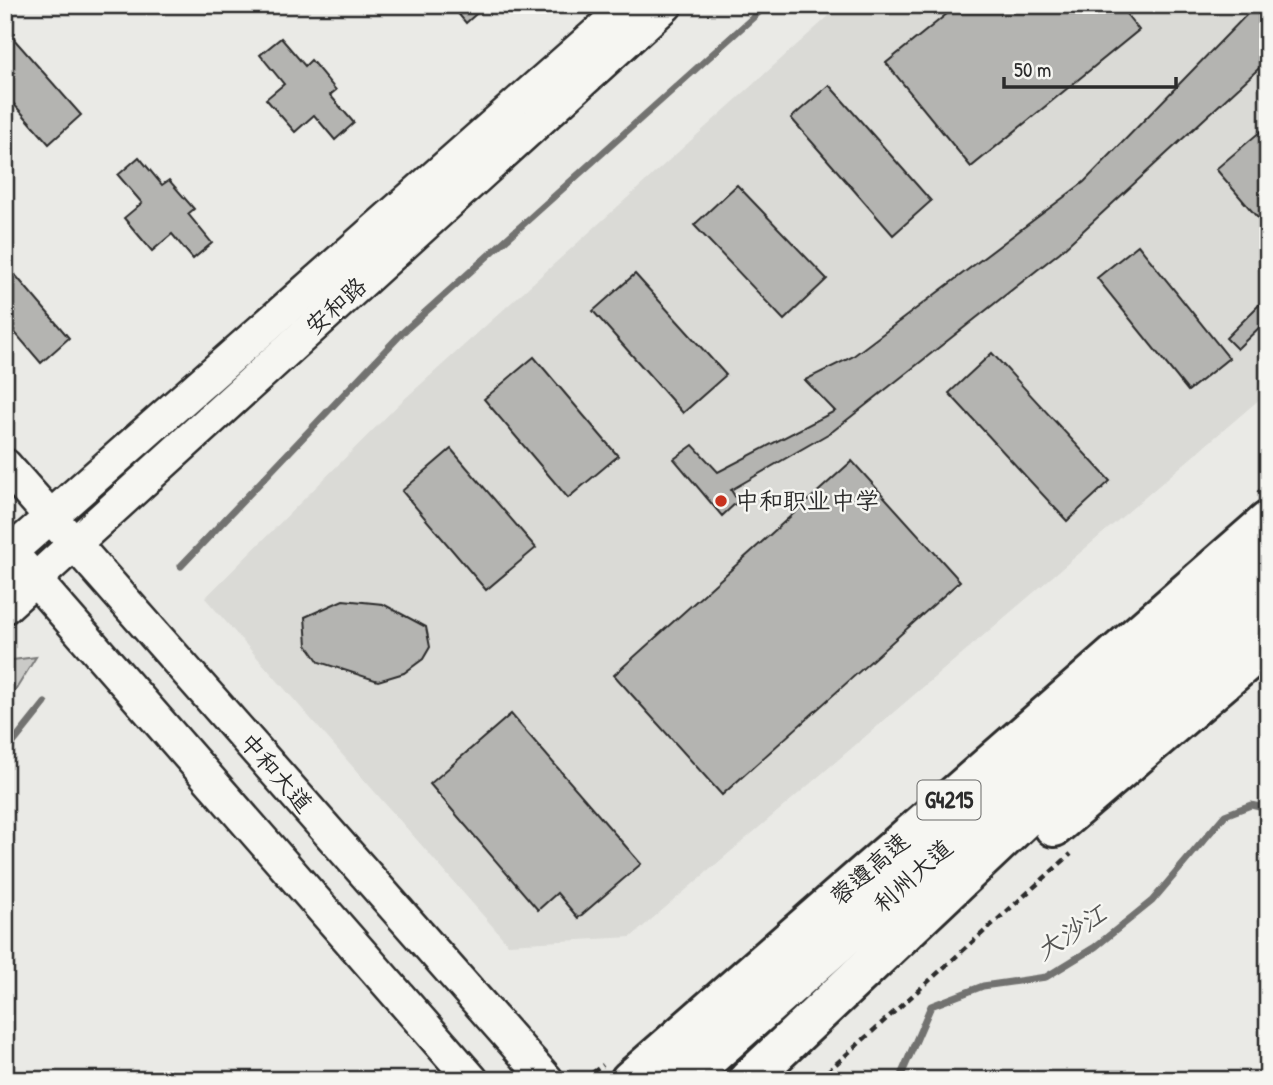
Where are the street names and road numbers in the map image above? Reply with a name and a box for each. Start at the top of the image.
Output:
street label: 安和路 [298,269,373,341]
street label: 中和大道 [233,726,320,819]
road number: G4215 [918,780,981,820]
street label: 蓉遵高速 [823,825,916,912]
street label: 利州大道 [866,831,959,919]

